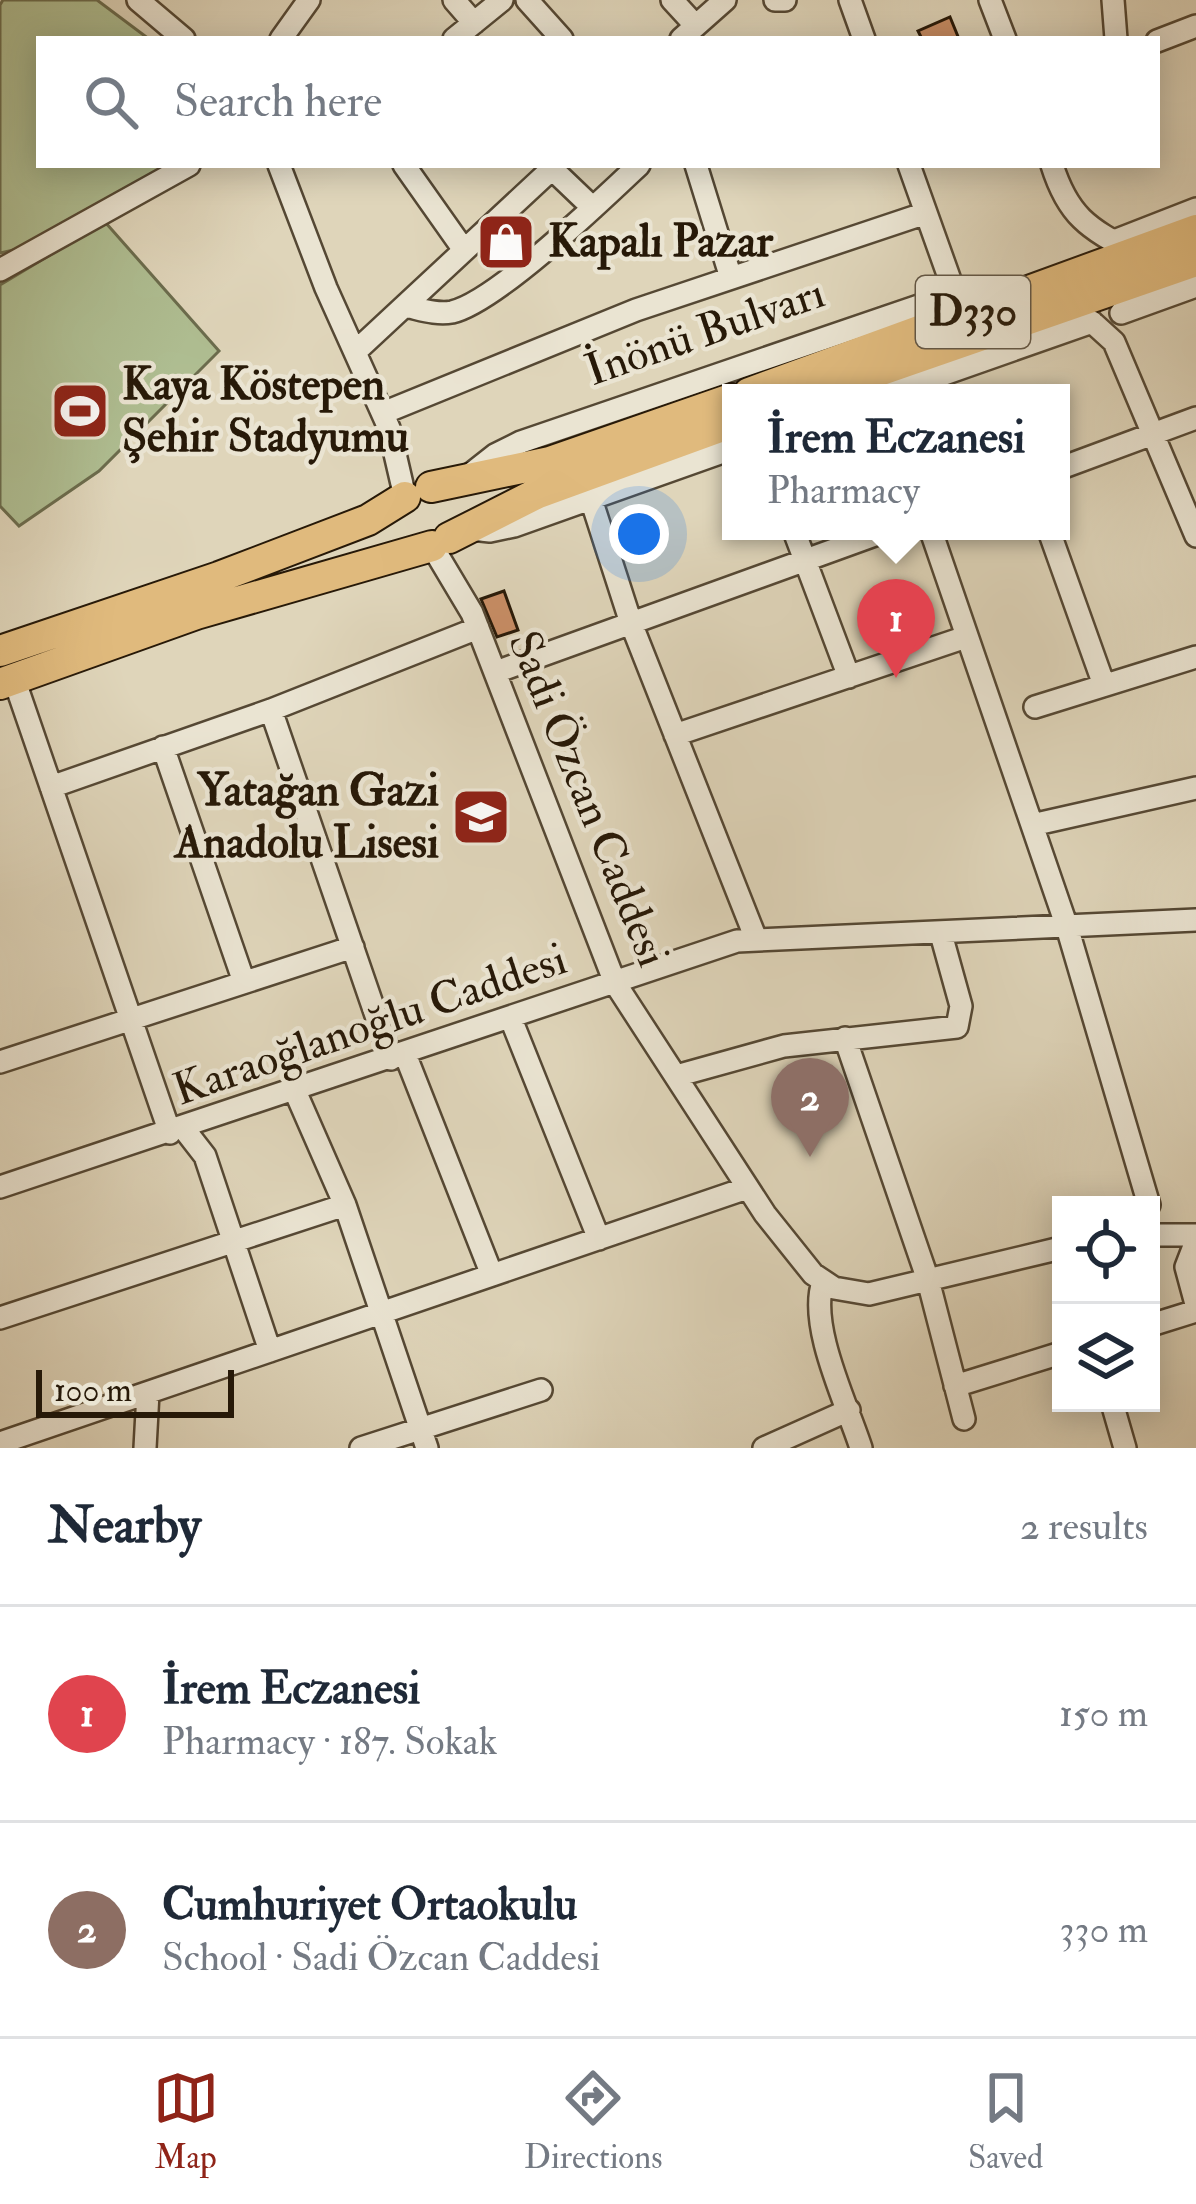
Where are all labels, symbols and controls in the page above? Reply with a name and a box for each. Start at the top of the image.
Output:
search box [36,36,1160,168]
icon: search [78,69,144,135]
text: Search here [174,74,382,130]
shop icon: Kapalı Pazar [475,211,537,273]
place label: Kapalı Pazar [548,214,774,270]
street label: İnönü Bulvarı [578,265,832,399]
road number: D330 [916,276,1030,348]
place label: Kaya Köstepen Şehir Stadyumu [122,357,410,465]
sports icon: Kaya Köstepen Şehir Stadyumu [49,380,111,442]
popup [722,384,1070,540]
text: İrem Eczanesi [767,410,1025,466]
text: Pharmacy [767,466,920,515]
your location [609,504,669,564]
pin: 1 [857,579,935,678]
street label: Sadi Özcan Caddesi [495,623,681,975]
place label: Yatağan Gazi Anadolu Lisesi [173,763,439,871]
school or university icon: Yatağan Gazi Anadolu Lisesi [450,786,512,848]
street label: Karaoğlanoğlu Caddesi [166,931,574,1119]
pin: 2 [771,1058,849,1157]
map controls [1052,1196,1160,1412]
button: locate [1052,1196,1160,1304]
button: layers [1052,1304,1160,1412]
scale bar [36,1364,234,1417]
text: 100 m [54,1370,132,1411]
text: Nearby [48,1494,201,1558]
text: 2 results [1020,1502,1148,1551]
text: İrem Eczanesi [162,1661,420,1717]
text: 1 [80,1689,94,1738]
text: 150 m [1059,1689,1148,1738]
text: Pharmacy · 187. Sokak [162,1717,497,1766]
text: Cumhuriyet Ortaokulu [162,1877,577,1933]
text: 2 [77,1905,97,1954]
text: 330 m [1060,1905,1148,1954]
text: School · Sadi Özcan Caddesi [162,1933,600,1982]
tab: Map [153,2065,219,2178]
tab: Directions [524,2065,663,2178]
tab: Saved [968,2065,1043,2178]

